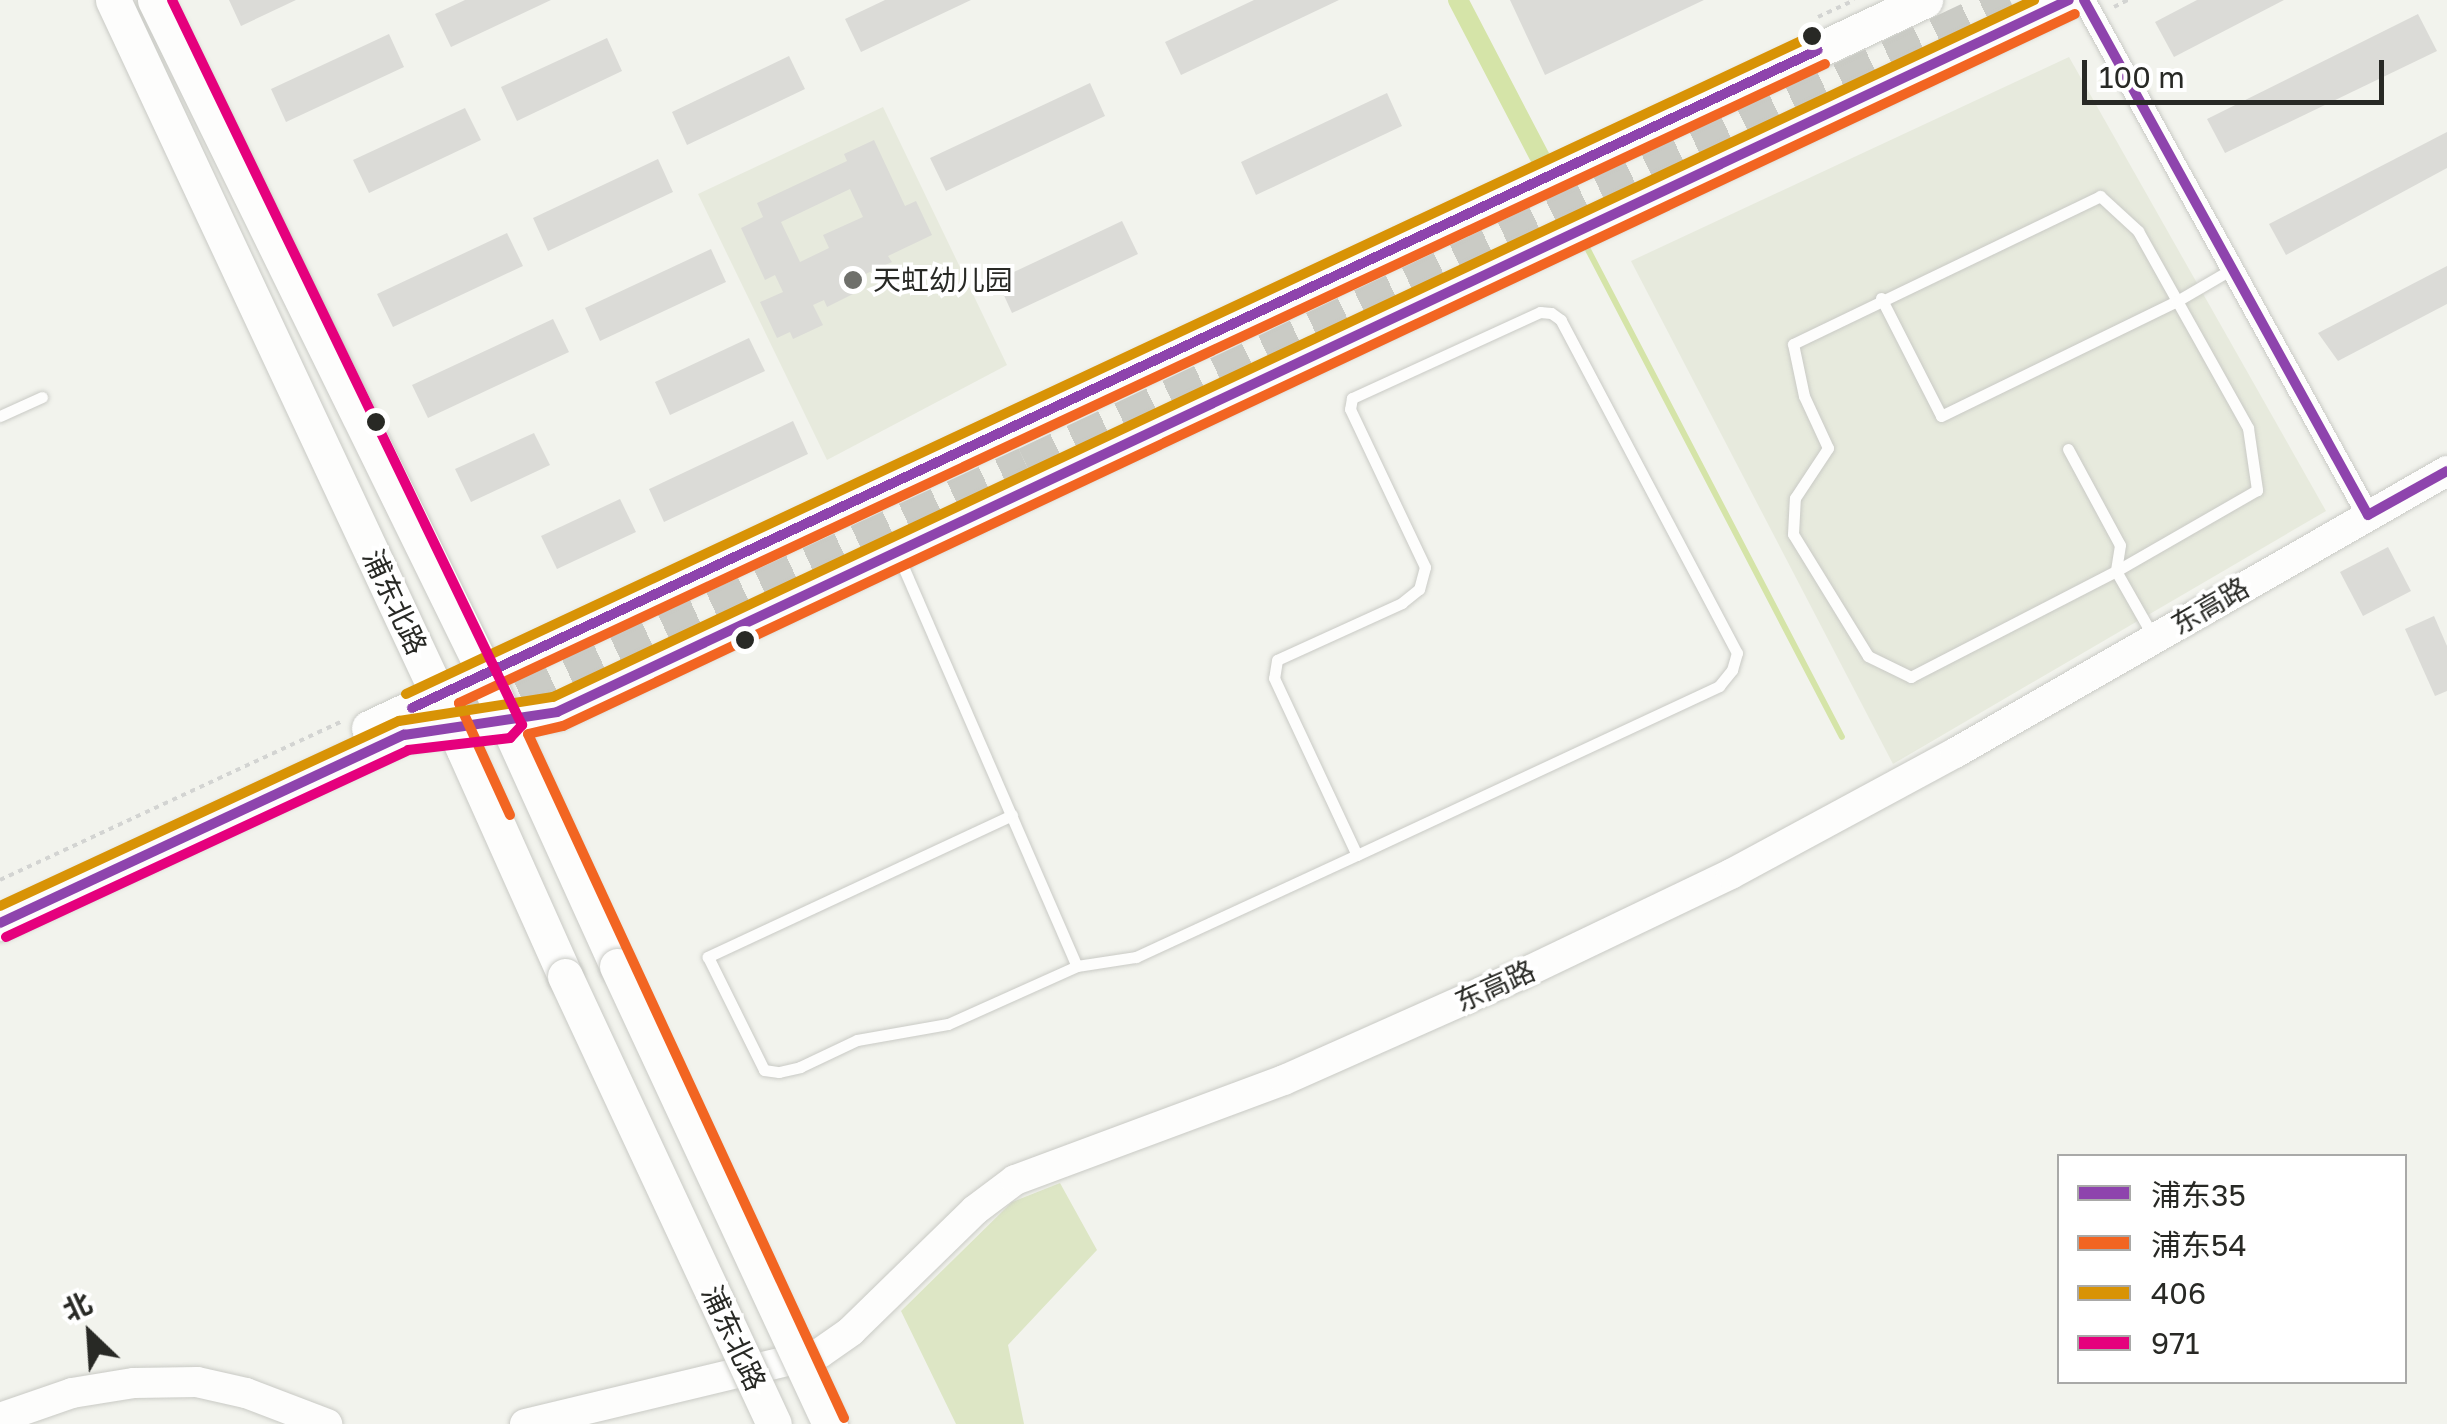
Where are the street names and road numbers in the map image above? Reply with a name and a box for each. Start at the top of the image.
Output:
street label: 浦东北路 [356,544,434,660]
street label: 东高路 [2165,570,2255,642]
street label: 东高路 [1450,954,1540,1018]
street label: 浦东北路 [695,1280,773,1396]

